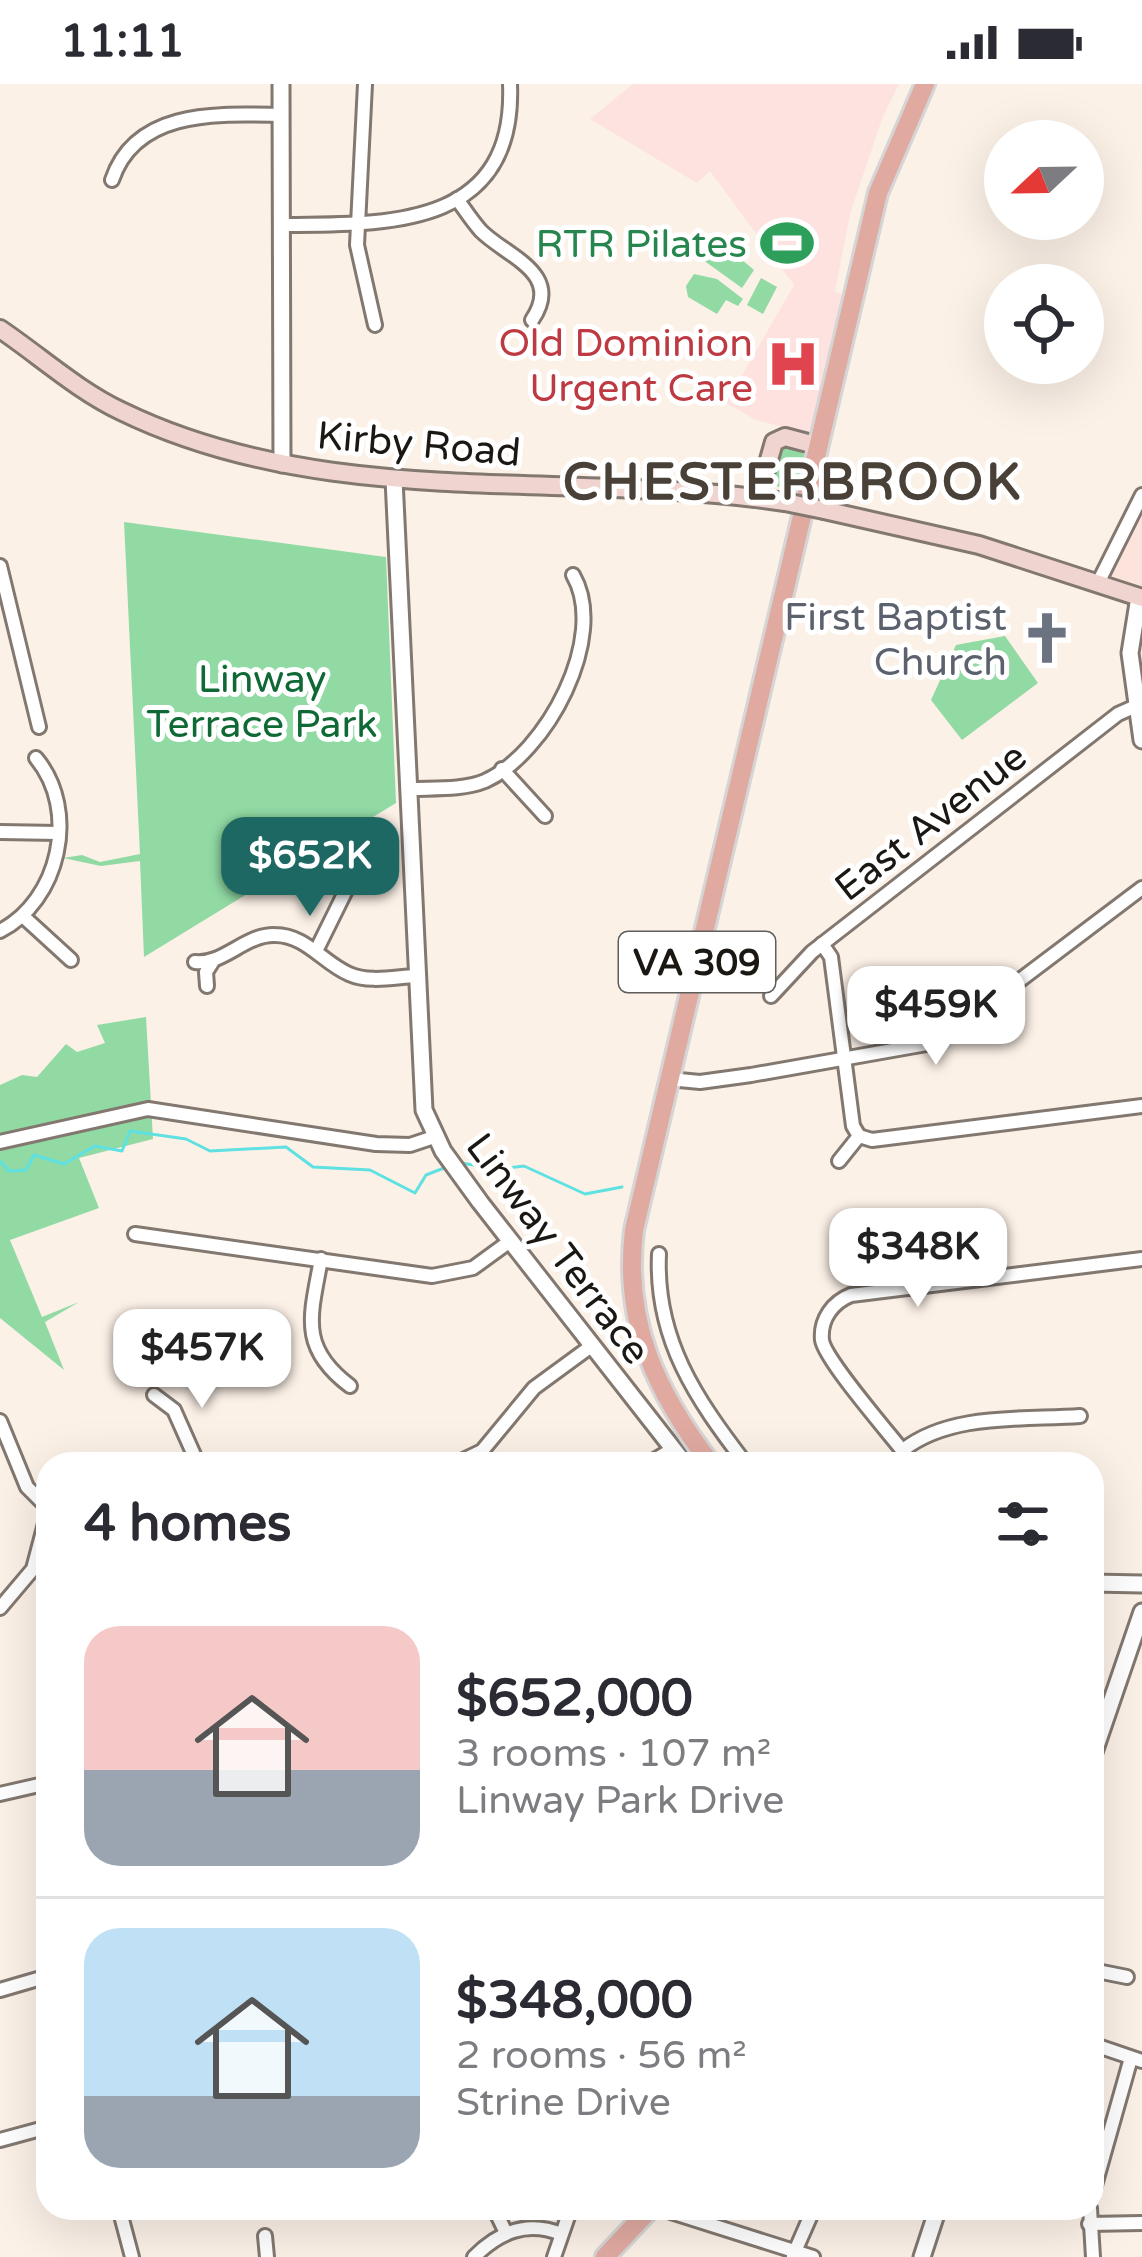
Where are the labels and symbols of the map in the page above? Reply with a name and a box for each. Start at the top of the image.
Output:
north arrow [984,120,1104,240]
sports icon: RTR Pilates [758,214,816,272]
place label: RTR Pilates [535,221,747,268]
place label: Old Dominion Urgent Care [499,320,753,412]
hospital icon: Old Dominion Urgent Care [764,335,822,393]
street label: Kirby Road [315,412,523,477]
district label: CHESTERBROOK [563,452,1023,514]
place label: First Baptist Church [784,594,1007,686]
church icon: First Baptist Church [1018,609,1076,667]
park label: Linway Terrace Park [146,656,378,748]
street label: East Avenue [826,733,1036,911]
pin: $652K [226,817,394,919]
road number: VA 309 [619,932,775,992]
pin: $459K [852,966,1020,1068]
street label: Linway Terrace [456,1124,660,1374]
pin: $348K [834,1208,1002,1310]
pin: $457K [118,1309,286,1411]

